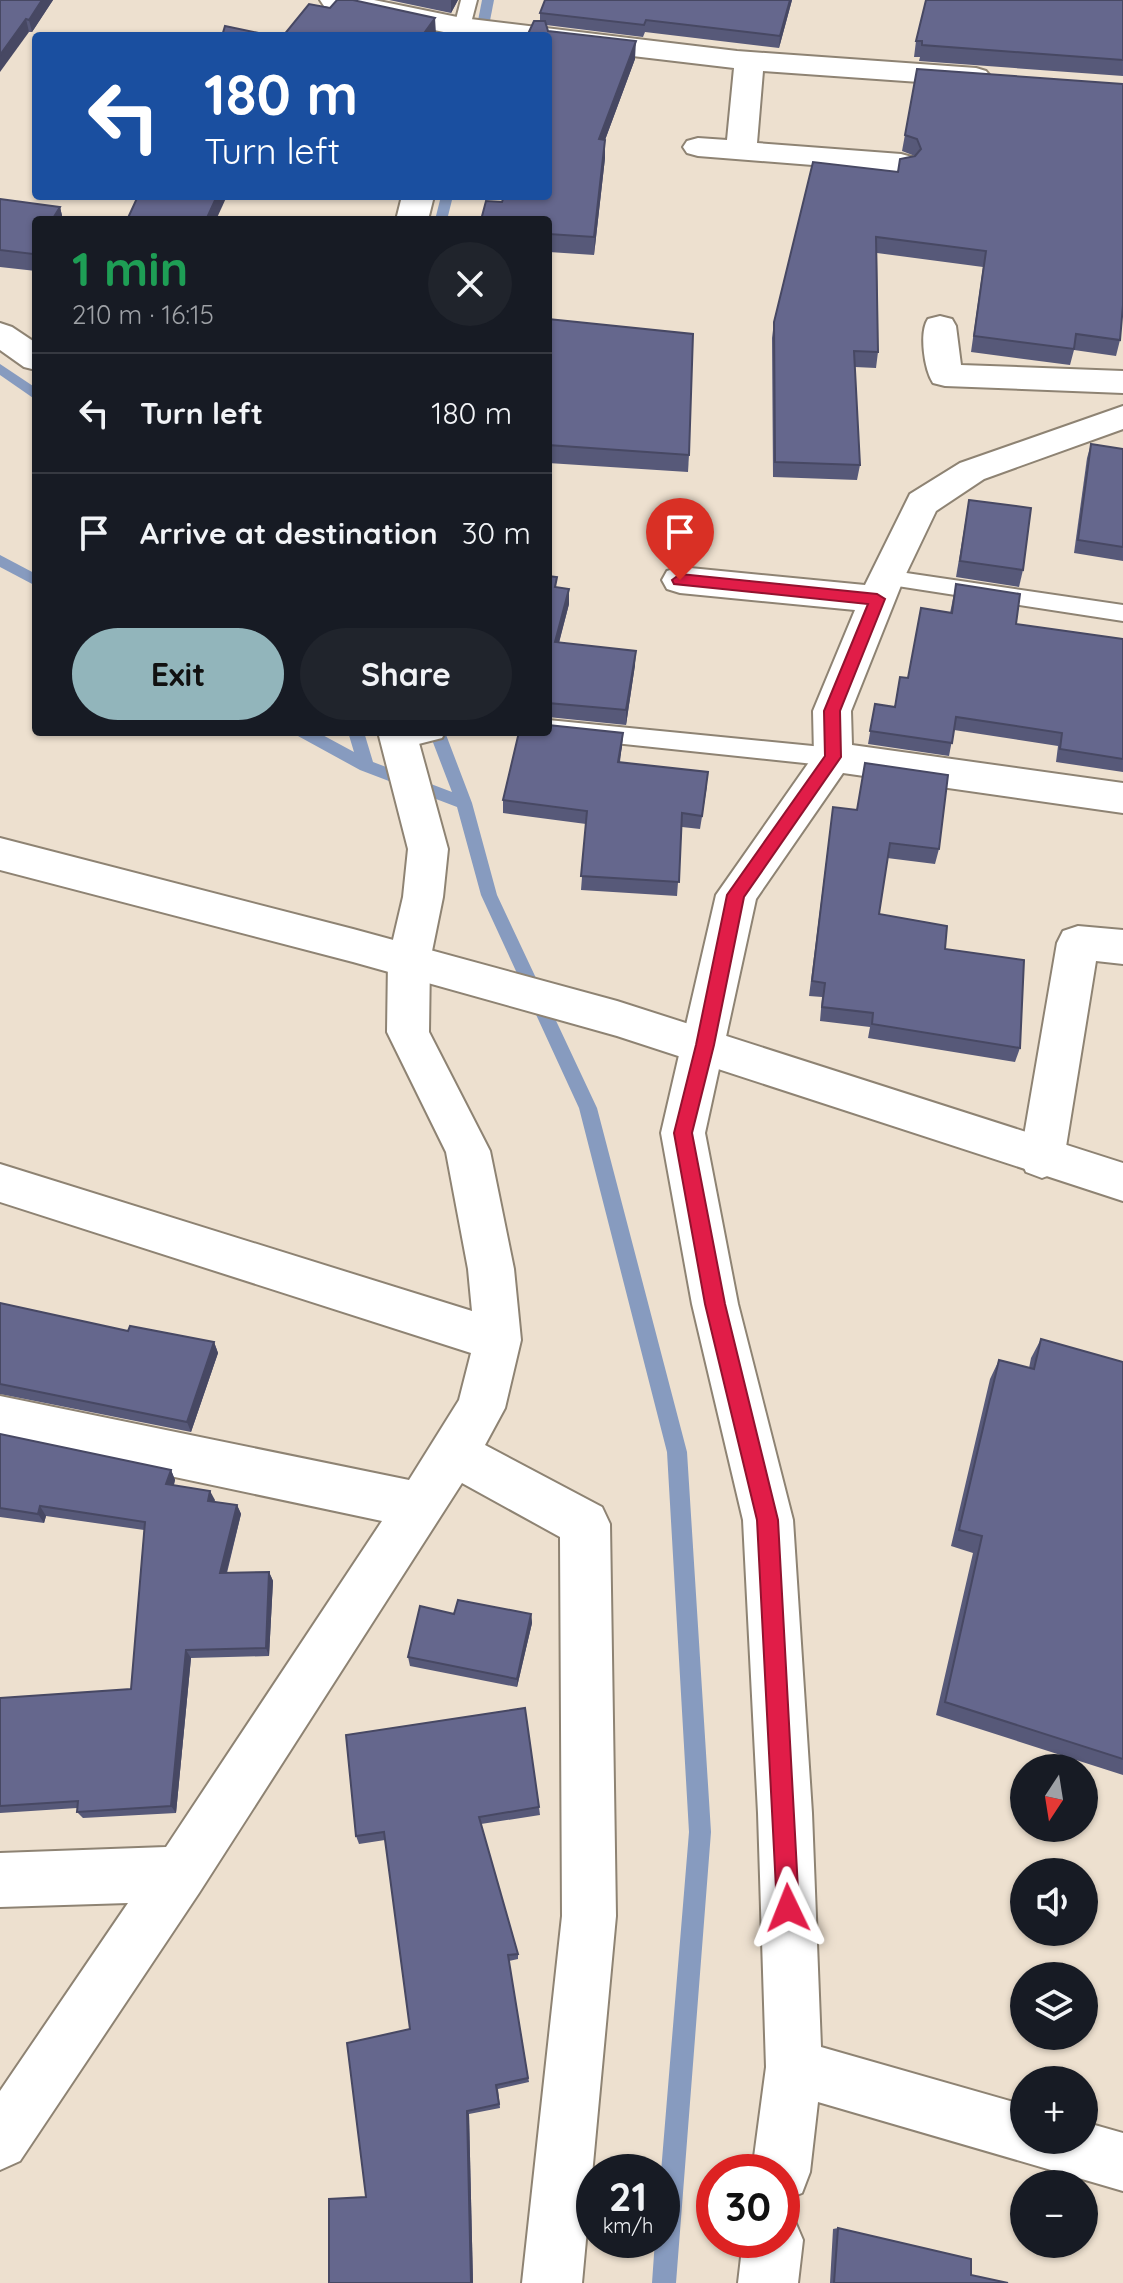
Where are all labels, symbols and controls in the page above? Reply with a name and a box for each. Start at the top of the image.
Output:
text: 180 m [204,59,358,129]
icon: left [72,64,176,168]
text: Turn left [204,128,340,173]
text: 1 min [72,238,188,298]
button: close [428,242,512,326]
text: 210 m · 16:15 [72,298,214,331]
icon: left [72,391,116,435]
text: Turn left [140,394,263,432]
text: 180 m [431,394,512,432]
pin [646,498,714,580]
icon: arrive [658,510,702,554]
icon: arrive [72,511,116,555]
text: Arrive at destination [140,514,438,552]
text: 30 m [462,514,531,552]
button: Exit [72,628,284,720]
button: Share [300,628,512,720]
north arrow [1010,1754,1098,1842]
map controls [1010,1754,1098,2258]
button: sound [1010,1858,1098,1946]
position arrow [746,1866,830,1950]
button: layers [1010,1962,1098,2050]
button: + [1010,2066,1098,2154]
speed limit sign: 30 [696,2154,800,2258]
button: − [1010,2170,1098,2258]
text: 21 [609,2171,647,2221]
text: km/h [603,2213,653,2238]

